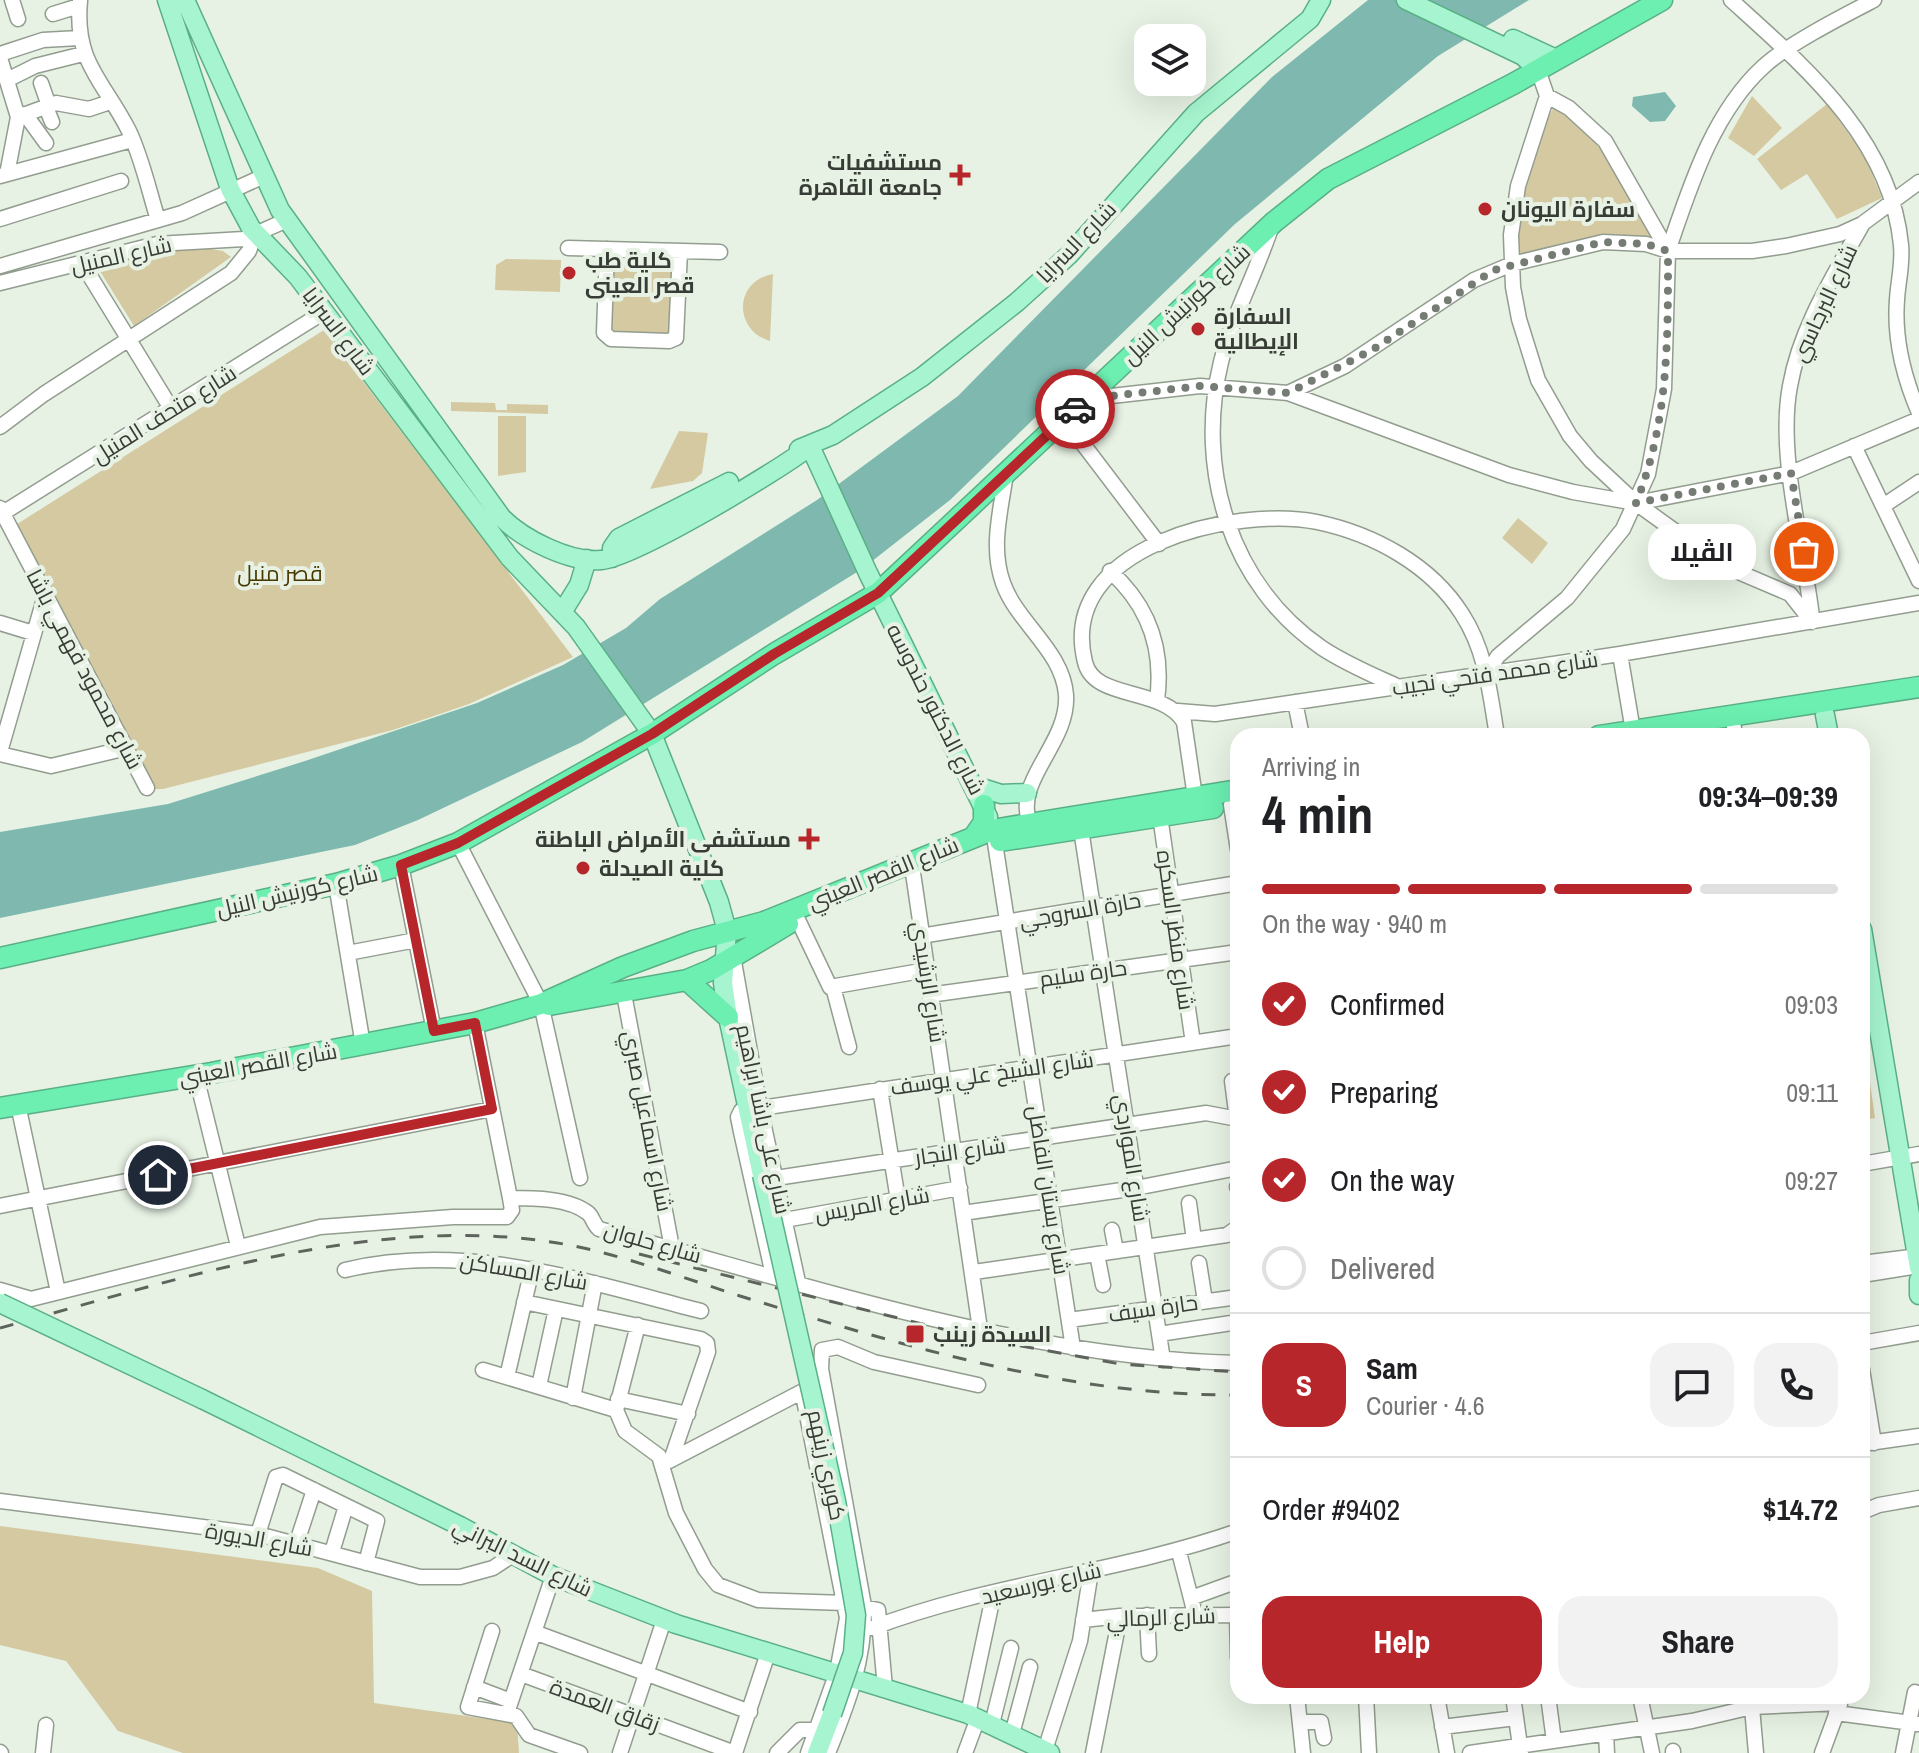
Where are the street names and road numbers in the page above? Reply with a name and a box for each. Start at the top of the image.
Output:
street label: شارع السرايا [1029,195,1123,289]
street label: شارع المنيل [68,229,174,281]
street label: شارع كورنيش النيل [1115,237,1257,371]
street label: شارع البرجاسي [1784,239,1866,368]
street label: شارع السرايا [296,281,382,381]
street label: شارع متحف المنيل [86,358,242,470]
street label: شارع محمود فهمي باشا [18,564,150,775]
street label: شارع الدكتور حندوسه [880,618,992,800]
street label: شارع محمد فتحي نجيب [1390,644,1600,704]
street label: شارع القصر العيني [803,829,964,919]
street label: شارع منظر السكره [1150,848,1202,1012]
street label: شارع كورنيش النيل [213,858,381,924]
street label: حارة السروجي [1017,885,1144,937]
street label: شارع الرشيدي [903,919,953,1045]
street label: حارة سليم [1037,952,1129,995]
street label: شارع على باشا ابراهيم [728,1021,799,1217]
street label: شارع اسماعيل صبري [614,1028,680,1214]
street label: شارع القصر العيني [177,1035,340,1095]
street label: شارع الشيخ علي يوسف [888,1044,1096,1104]
street label: شارع المواردي [1105,1092,1157,1224]
street label: شارع بستان الفاضل [1021,1103,1077,1277]
street label: شارع النجار [911,1130,1007,1173]
street label: شارع المريس [812,1179,932,1229]
street label: شارع حلوان [601,1214,705,1270]
street label: شارع المساكن [458,1245,590,1297]
street label: حارة سيف [1106,1287,1200,1329]
street label: كوبري زينهم [799,1407,853,1524]
street label: شارع السد البراني [447,1510,598,1606]
street label: شارع الديورة [203,1515,315,1563]
street label: شارع بورسعيد [978,1555,1104,1611]
street label: شارع الرمالي [1106,1600,1216,1636]
street label: زقاق العمدة [546,1671,664,1739]

